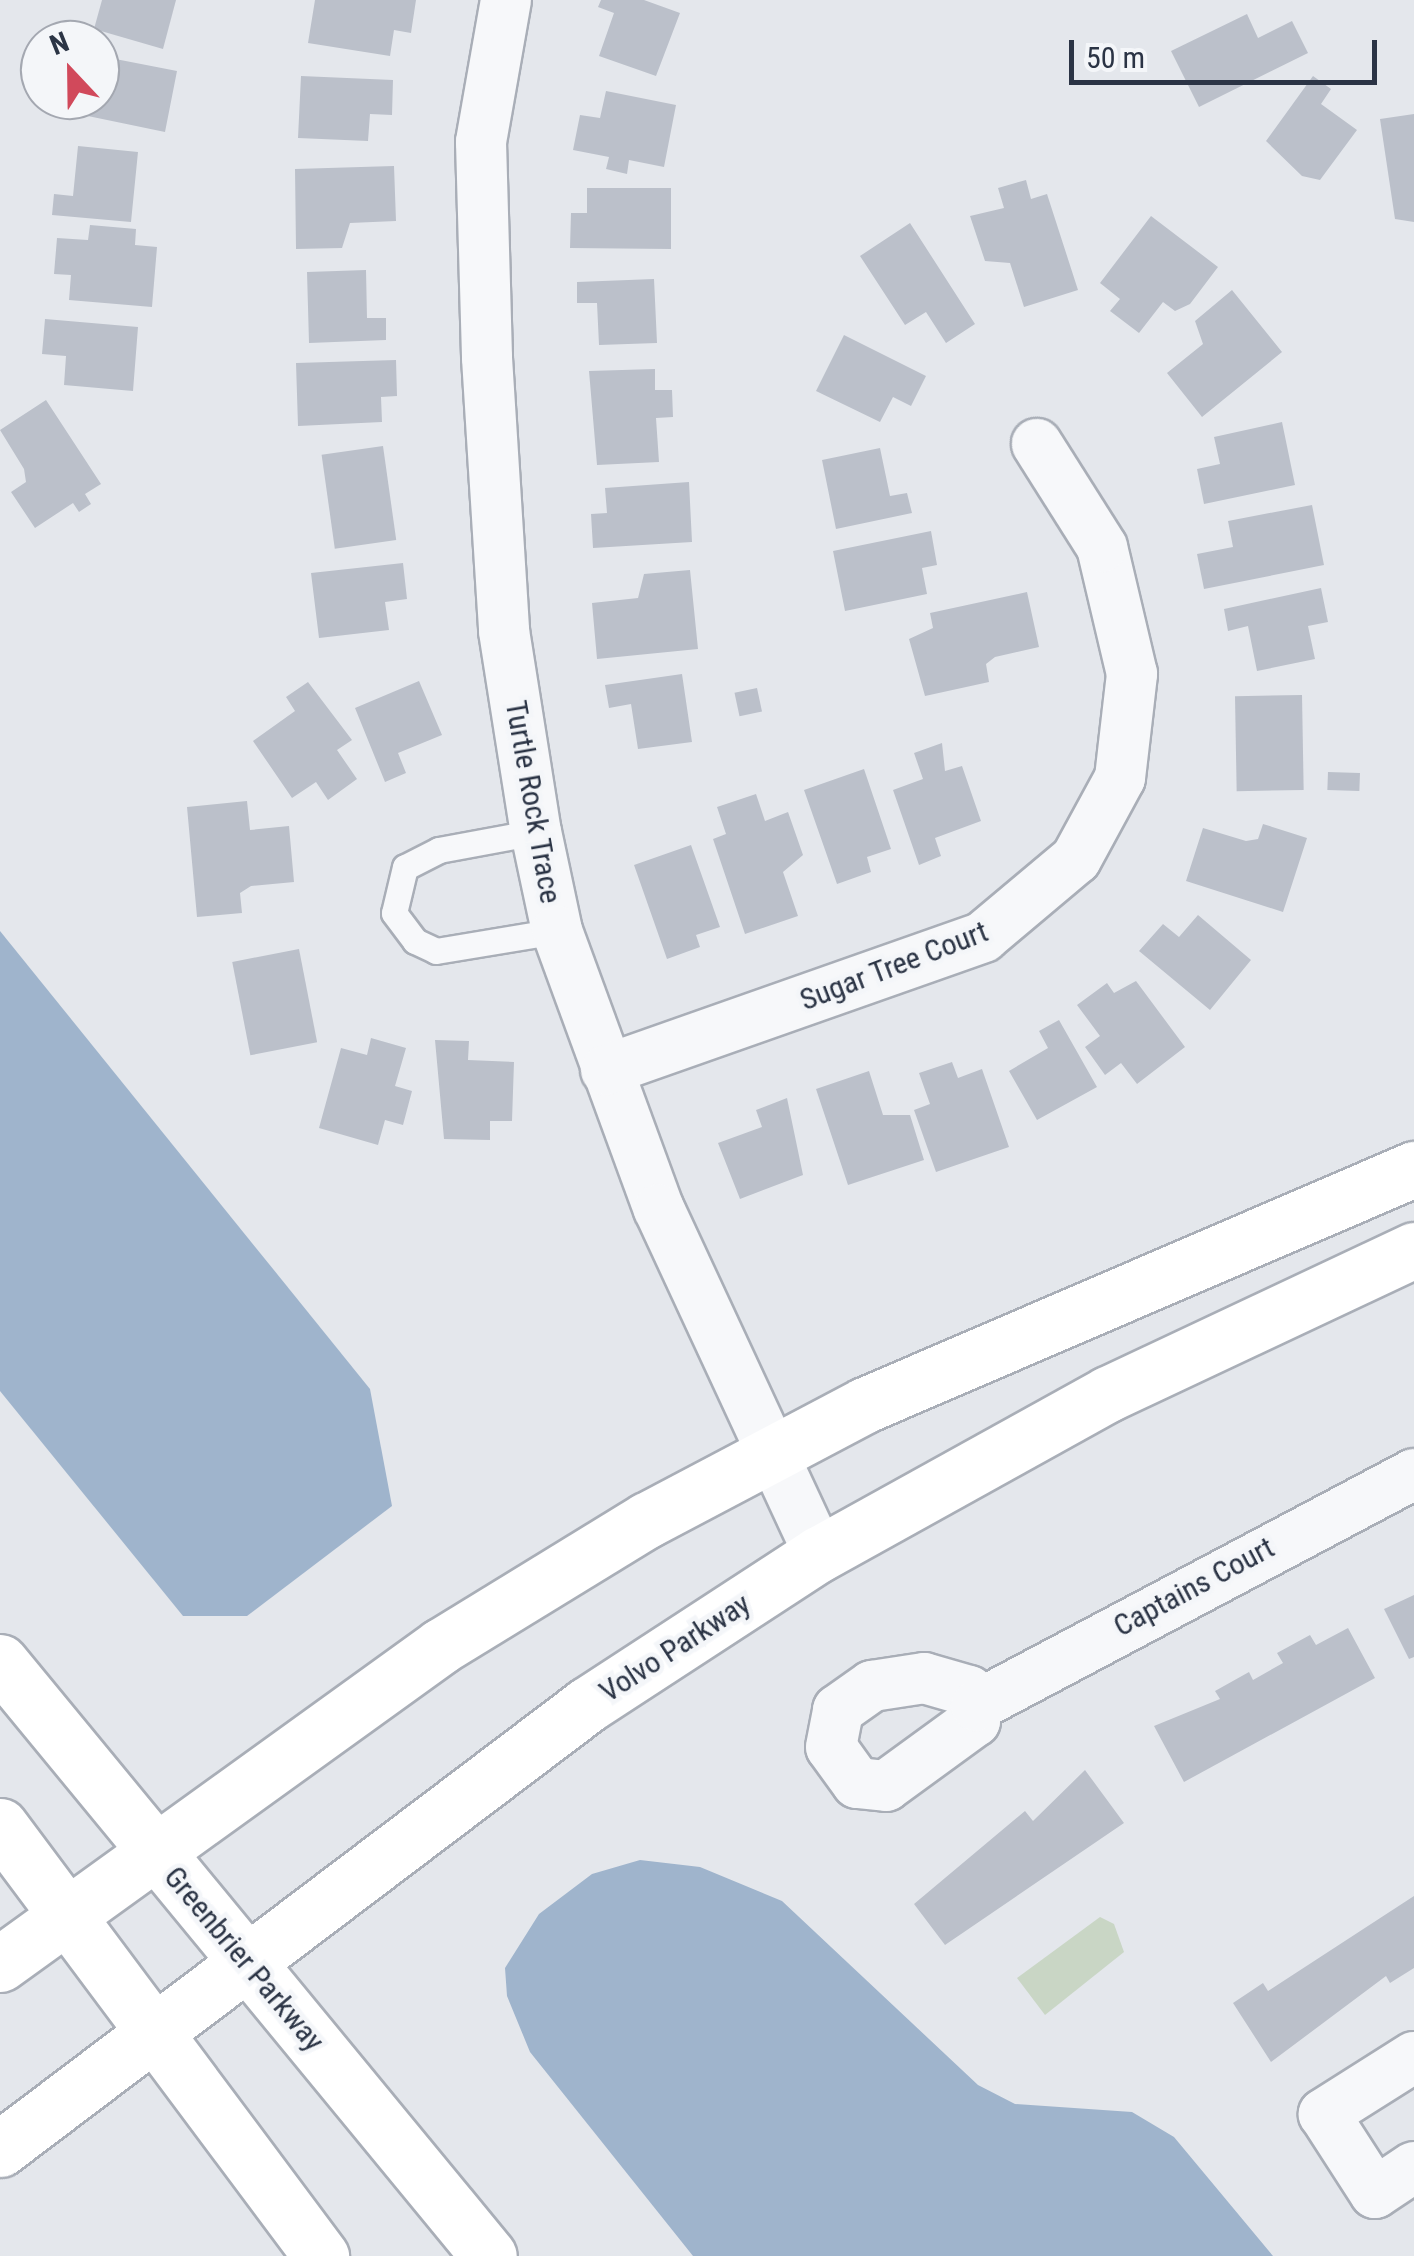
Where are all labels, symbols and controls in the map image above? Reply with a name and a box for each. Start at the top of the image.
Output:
north arrow [20,20,120,120]
scale bar [1074,20,1382,82]
text: N [45,25,73,62]
text: 50 m [1086,40,1145,75]
street label: Turtle Rock Trace [497,697,569,907]
street label: Sugar Tree Court [795,914,993,1018]
street label: Captains Court [1108,1530,1280,1644]
street label: Volvo Parkway [593,1586,757,1710]
street label: Greenbrier Parkway [156,1859,332,2059]

